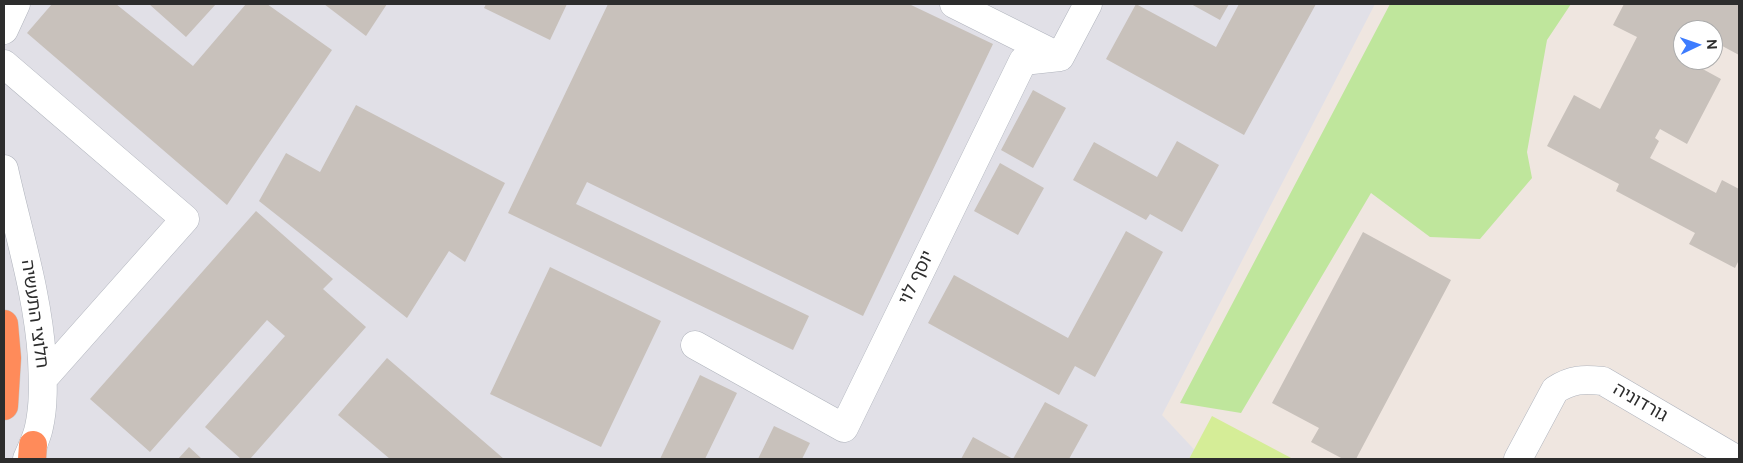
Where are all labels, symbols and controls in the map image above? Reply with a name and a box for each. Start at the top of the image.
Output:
north arrow [1673,20,1723,70]
text: N [1703,39,1721,50]
street label: יוסף לוי [895,247,939,309]
street label: חלוצי התעשיה [16,258,52,370]
street label: גורדוניה [1609,379,1671,427]

